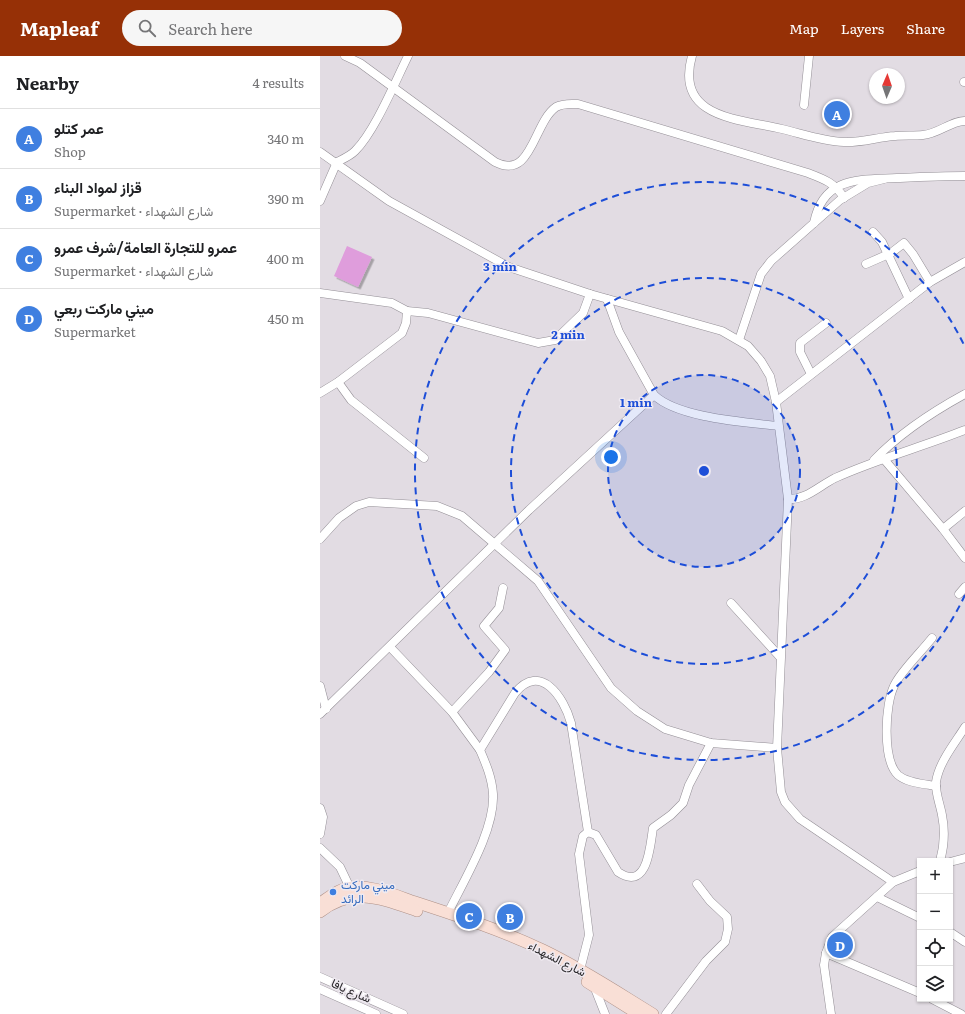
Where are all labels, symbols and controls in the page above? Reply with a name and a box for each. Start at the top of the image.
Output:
search box [122,10,402,46]
text: Mapleaf [20,14,98,42]
icon: search [136,17,158,39]
text: Search here [168,17,253,40]
text: Map [789,18,819,38]
text: Layers [841,18,884,38]
text: Share [906,18,945,38]
north arrow [869,68,905,104]
text: Nearby [16,70,79,95]
text: 4 results [253,73,304,92]
pin: A [824,99,850,129]
text: عمر كتلو [54,116,104,139]
text: A [24,129,34,148]
text: 340 m [267,129,304,148]
text: Shop [54,142,86,161]
text: قزاز لمواد البناء [54,175,142,198]
text: B [25,189,33,208]
text: 390 m [267,189,304,208]
text: Supermarket · شارع الشهداء [54,201,213,220]
text: عمرو للتجارة العامة/شرف عمرو [54,235,237,258]
text: C [24,249,34,268]
text: 400 m [267,249,304,268]
text: 3 min [483,257,518,275]
text: Supermarket · شارع الشهداء [54,261,213,280]
text: ميني ماركت ربعي [54,296,154,319]
text: D [24,309,34,328]
text: 450 m [268,309,304,328]
text: Supermarket [54,322,136,341]
text: 2 min [551,325,585,343]
text: 1 min [620,393,653,411]
your location [601,447,621,467]
centre of rings [697,464,711,478]
map controls [917,858,953,1002]
button: + [917,858,953,894]
place label: ميني ماركت الرائد [341,875,395,907]
marker: ميني ماركت الرائد [328,887,338,897]
button: − [917,894,953,930]
pin: C [456,901,482,931]
pin: B [497,902,523,932]
pin: D [827,930,853,960]
button: locate [917,930,953,966]
street label: شارع الشهداء [525,936,590,981]
button: layers [917,966,953,1002]
street label: شارع يافا [328,973,374,1008]

